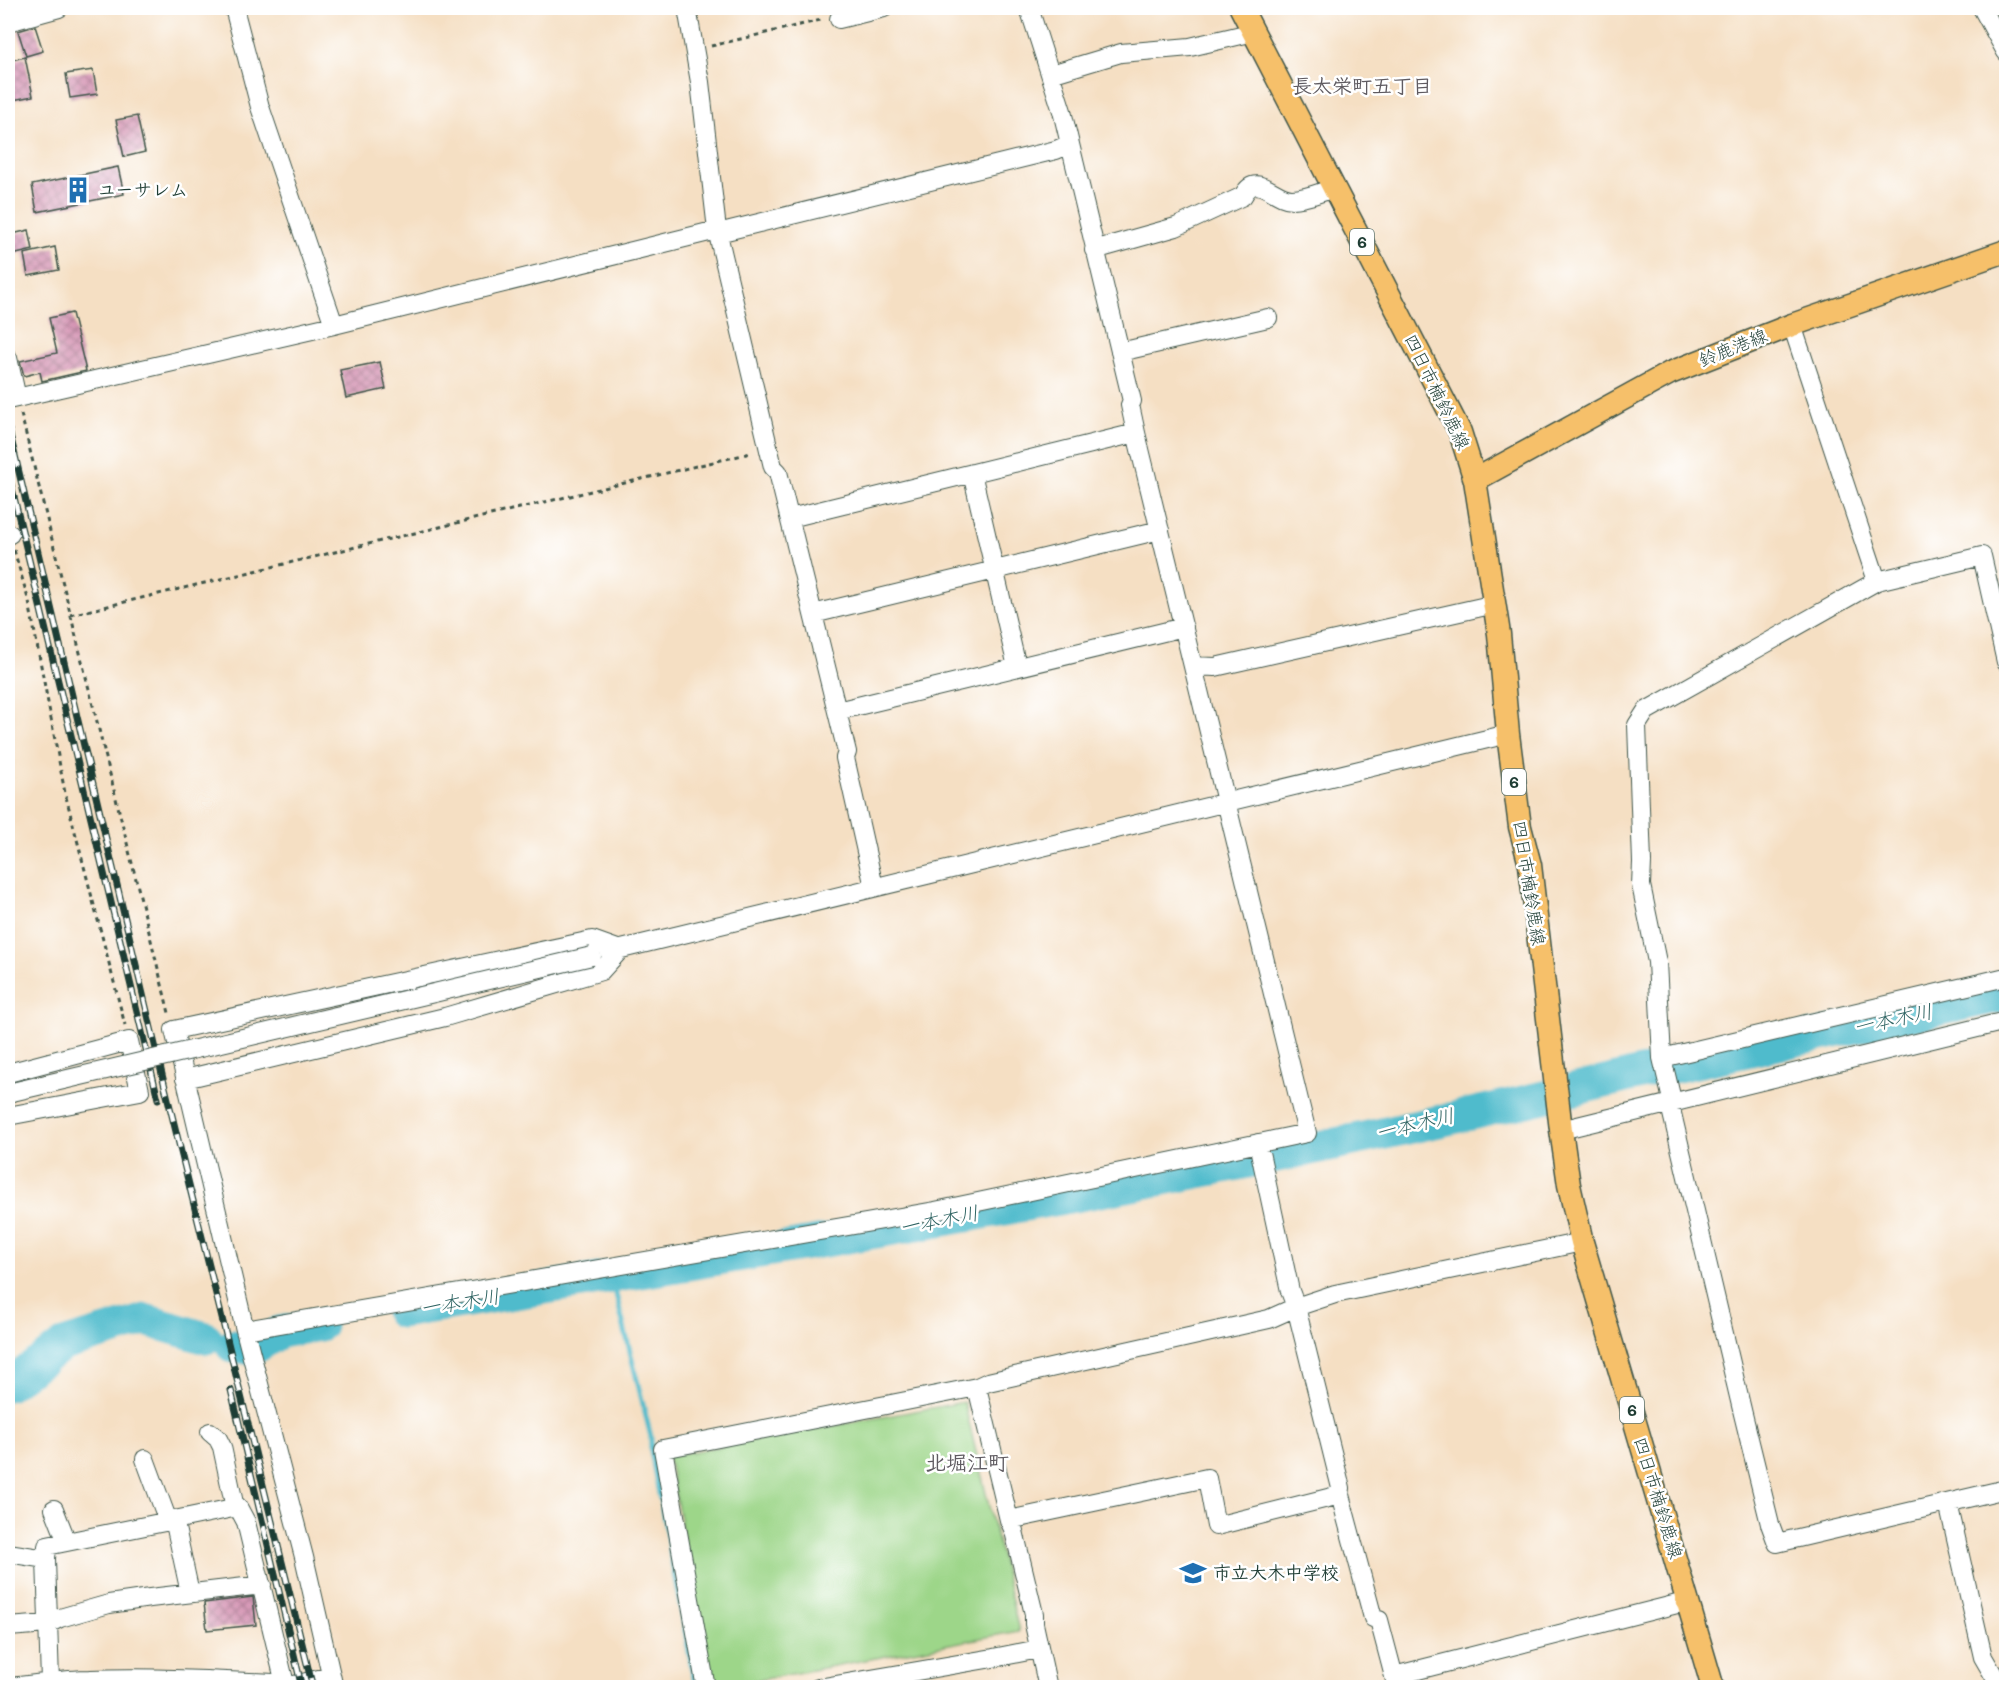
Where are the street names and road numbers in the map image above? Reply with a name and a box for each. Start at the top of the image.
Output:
road number: 6 [1350,229,1374,255]
street label: 鈴鹿港線 [1695,322,1770,372]
street label: 四日市楠鈴鹿線 [1399,330,1476,453]
road number: 6 [1502,769,1526,795]
street label: 四日市楠鈴鹿線 [1508,819,1552,947]
road number: 6 [1620,1397,1644,1423]
street label: 四日市楠鈴鹿線 [1629,1434,1689,1561]

